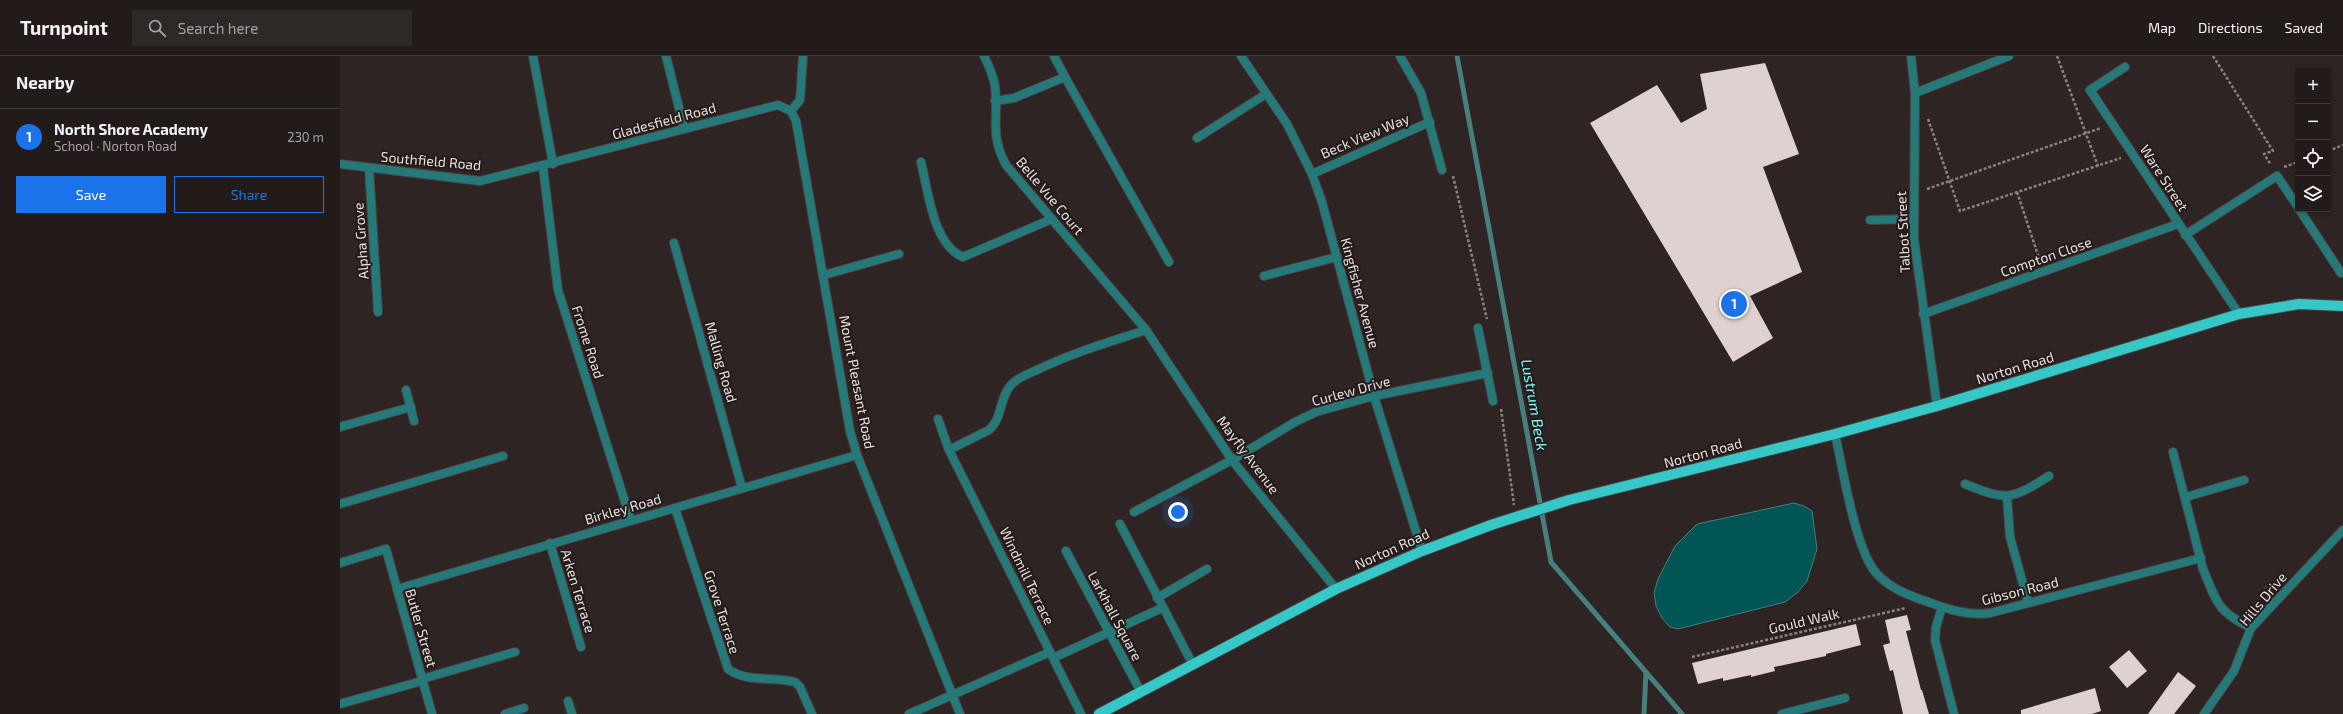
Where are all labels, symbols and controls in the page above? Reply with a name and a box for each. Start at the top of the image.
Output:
search box [132,10,412,46]
text: Turnpoint [20,16,108,39]
icon: search [146,17,168,39]
text: Search here [178,19,258,37]
text: Map [2148,19,2176,36]
text: Directions [2198,19,2263,36]
text: Saved [2285,19,2323,36]
map controls [2295,68,2331,212]
button: + [2295,68,2331,104]
text: Nearby [16,72,74,92]
street label: Gladesfield Road [610,98,718,143]
button: − [2295,104,2331,140]
street label: Beck View Way [1318,109,1412,162]
text: North Shore Academy [54,120,208,138]
text: 1 [26,129,32,145]
text: 230 m [287,129,324,145]
text: School · Norton Road [54,138,177,154]
button: locate [2295,140,2331,176]
street label: Ware Street [2137,141,2192,214]
street label: Southfield Road [380,148,482,173]
street label: Belle Vue Court [1013,153,1088,238]
button: Save [16,176,166,213]
button: Share [174,176,324,213]
button: layers [2295,176,2331,212]
street label: Talbot Street [1892,191,1913,273]
street label: Alpha Grove [349,202,372,280]
street label: Compton Close [1998,233,2094,280]
street label: Kingfisher Avenue [1338,236,1383,350]
pin: 1 [1721,289,1747,319]
street label: Frome Road [569,303,608,381]
street label: Mount Pleasant Road [836,314,879,450]
street label: Malling Road [702,320,741,404]
street label: Norton Road [1974,348,2056,387]
water label: Lustrum Beck [1518,358,1552,452]
street label: Curlew Drive [1310,372,1392,409]
street label: Mayfly Avenue [1214,412,1283,497]
street label: Norton Road [1662,434,1744,471]
street label: Birkley Road [583,489,663,528]
your location [1168,502,1188,522]
street label: Windmill Terrace [996,524,1058,627]
street label: Norton Road [1352,524,1432,573]
street label: Arken Terrace [558,547,599,635]
street label: Grove Terrace [701,568,744,656]
street label: Larkhall Square [1085,568,1146,663]
street label: Hills Drive [2235,568,2290,629]
street label: Gibson Road [1980,573,2060,608]
street label: Butler Street [402,587,441,669]
street label: Gould Walk [1767,604,1841,637]

